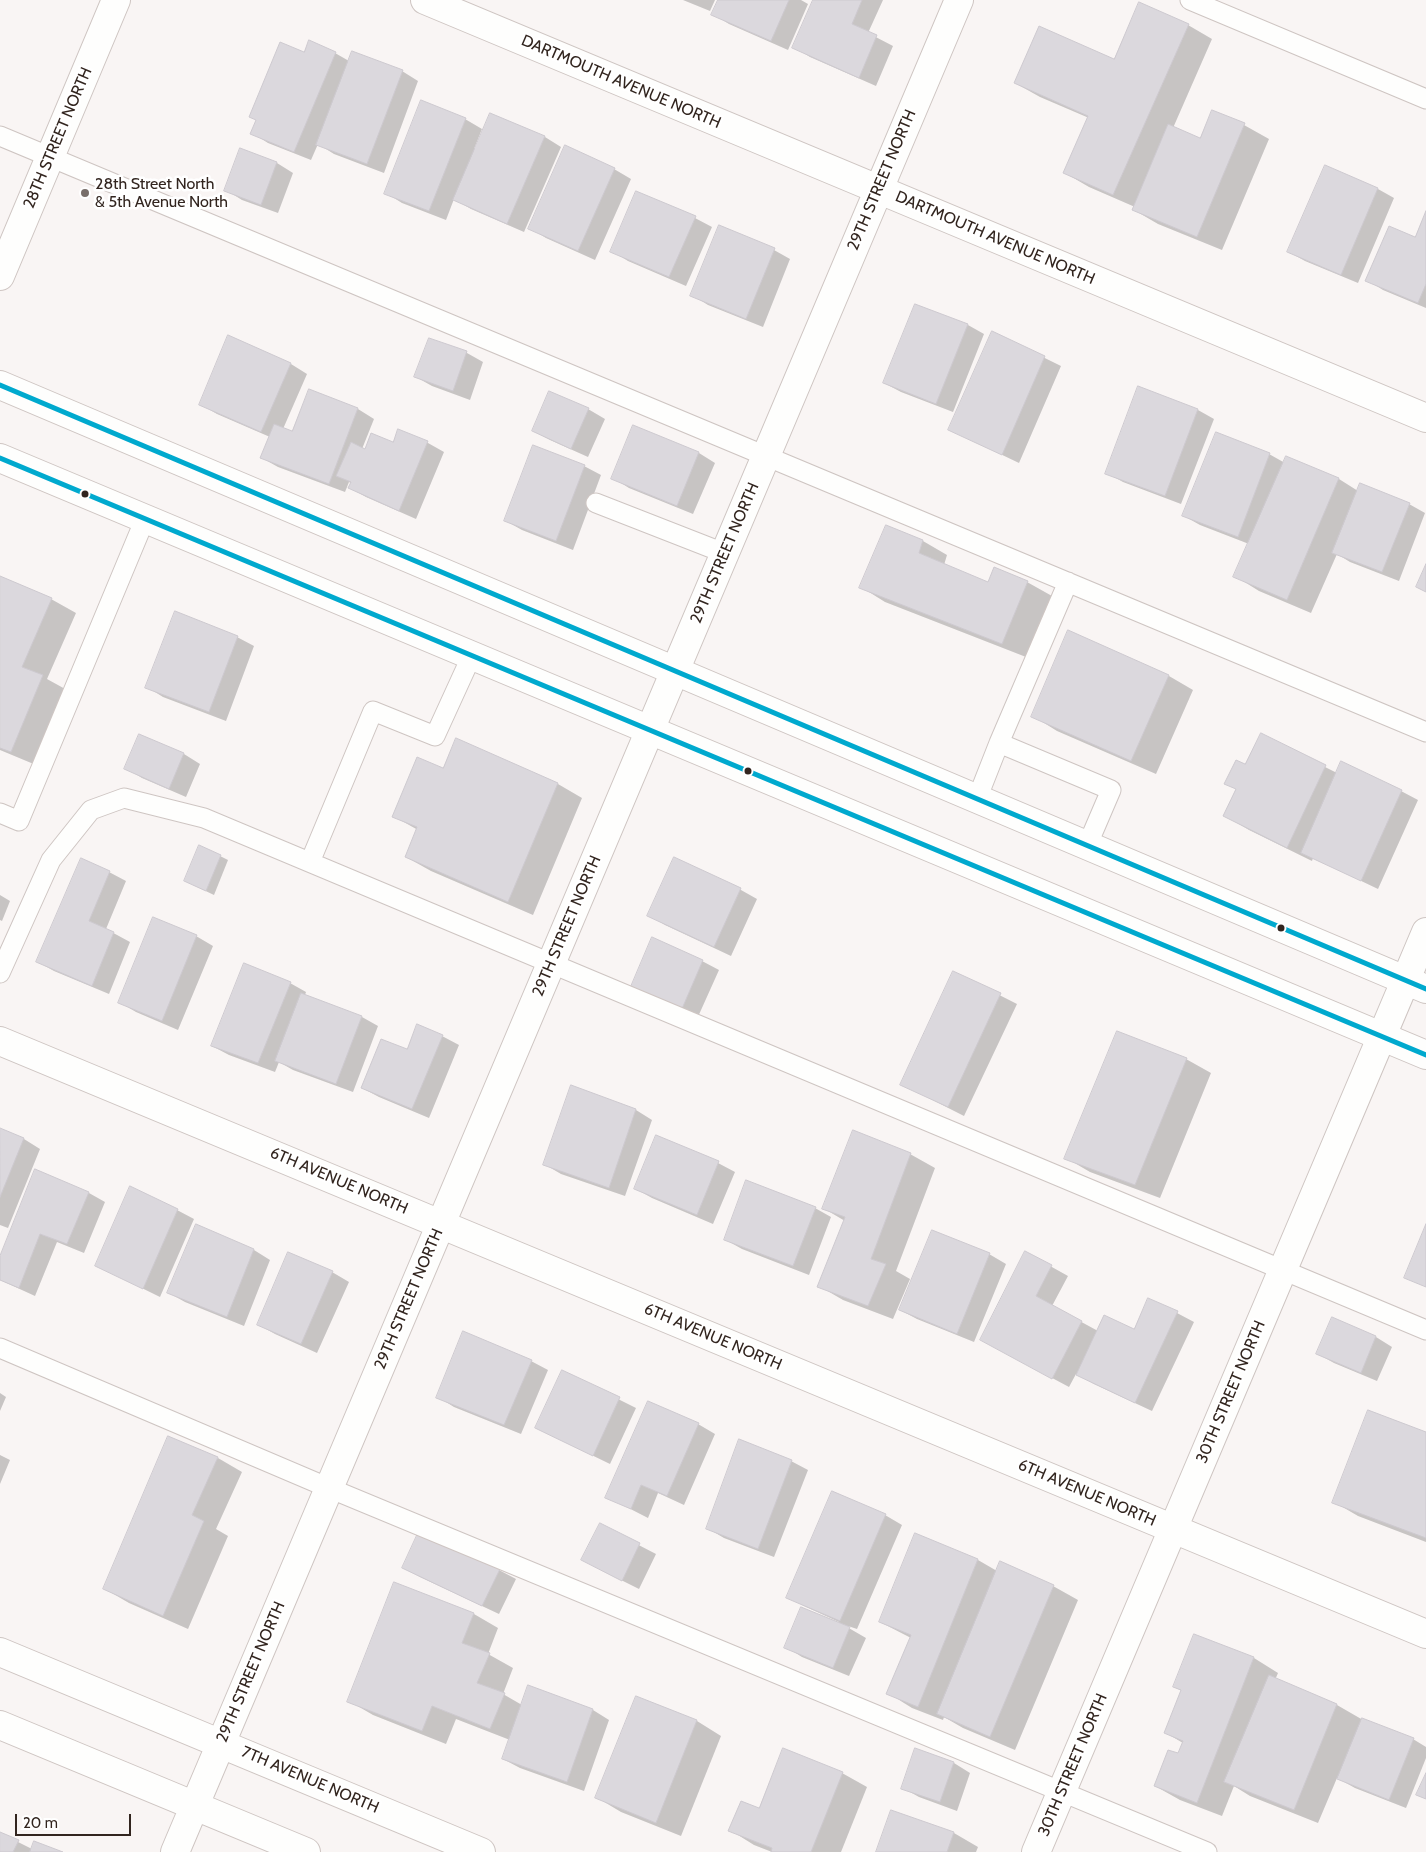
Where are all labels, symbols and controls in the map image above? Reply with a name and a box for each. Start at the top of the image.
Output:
street label: DARTMOUTH AVENUE NORTH [518,31,724,133]
street label: 28TH STREET NORTH [20,64,96,212]
street label: 29TH STREET NORTH [844,107,920,253]
place label: 28th Street North & 5th Avenue North [95,174,228,212]
marker: 28th Street North & 5th Avenue North [79,187,91,199]
street label: DARTMOUTH AVENUE NORTH [892,187,1098,289]
street label: 29TH STREET NORTH [687,480,763,626]
unlabelled marker [80,489,90,499]
unlabelled marker [743,766,753,776]
street label: 29TH STREET NORTH [529,853,605,999]
unlabelled marker [1276,923,1286,933]
street label: 6TH AVENUE NORTH [267,1143,411,1219]
street label: 29TH STREET NORTH [371,1226,447,1372]
street label: 6TH AVENUE NORTH [641,1299,785,1375]
street label: 30TH STREET NORTH [1192,1318,1270,1466]
street label: 6TH AVENUE NORTH [1015,1455,1159,1531]
street label: 29TH STREET NORTH [213,1599,289,1745]
street label: 30TH STREET NORTH [1034,1691,1112,1839]
street label: 7TH AVENUE NORTH [238,1742,382,1818]
scale bar [18,1804,134,1836]
text: 20 m [23,1814,58,1832]

